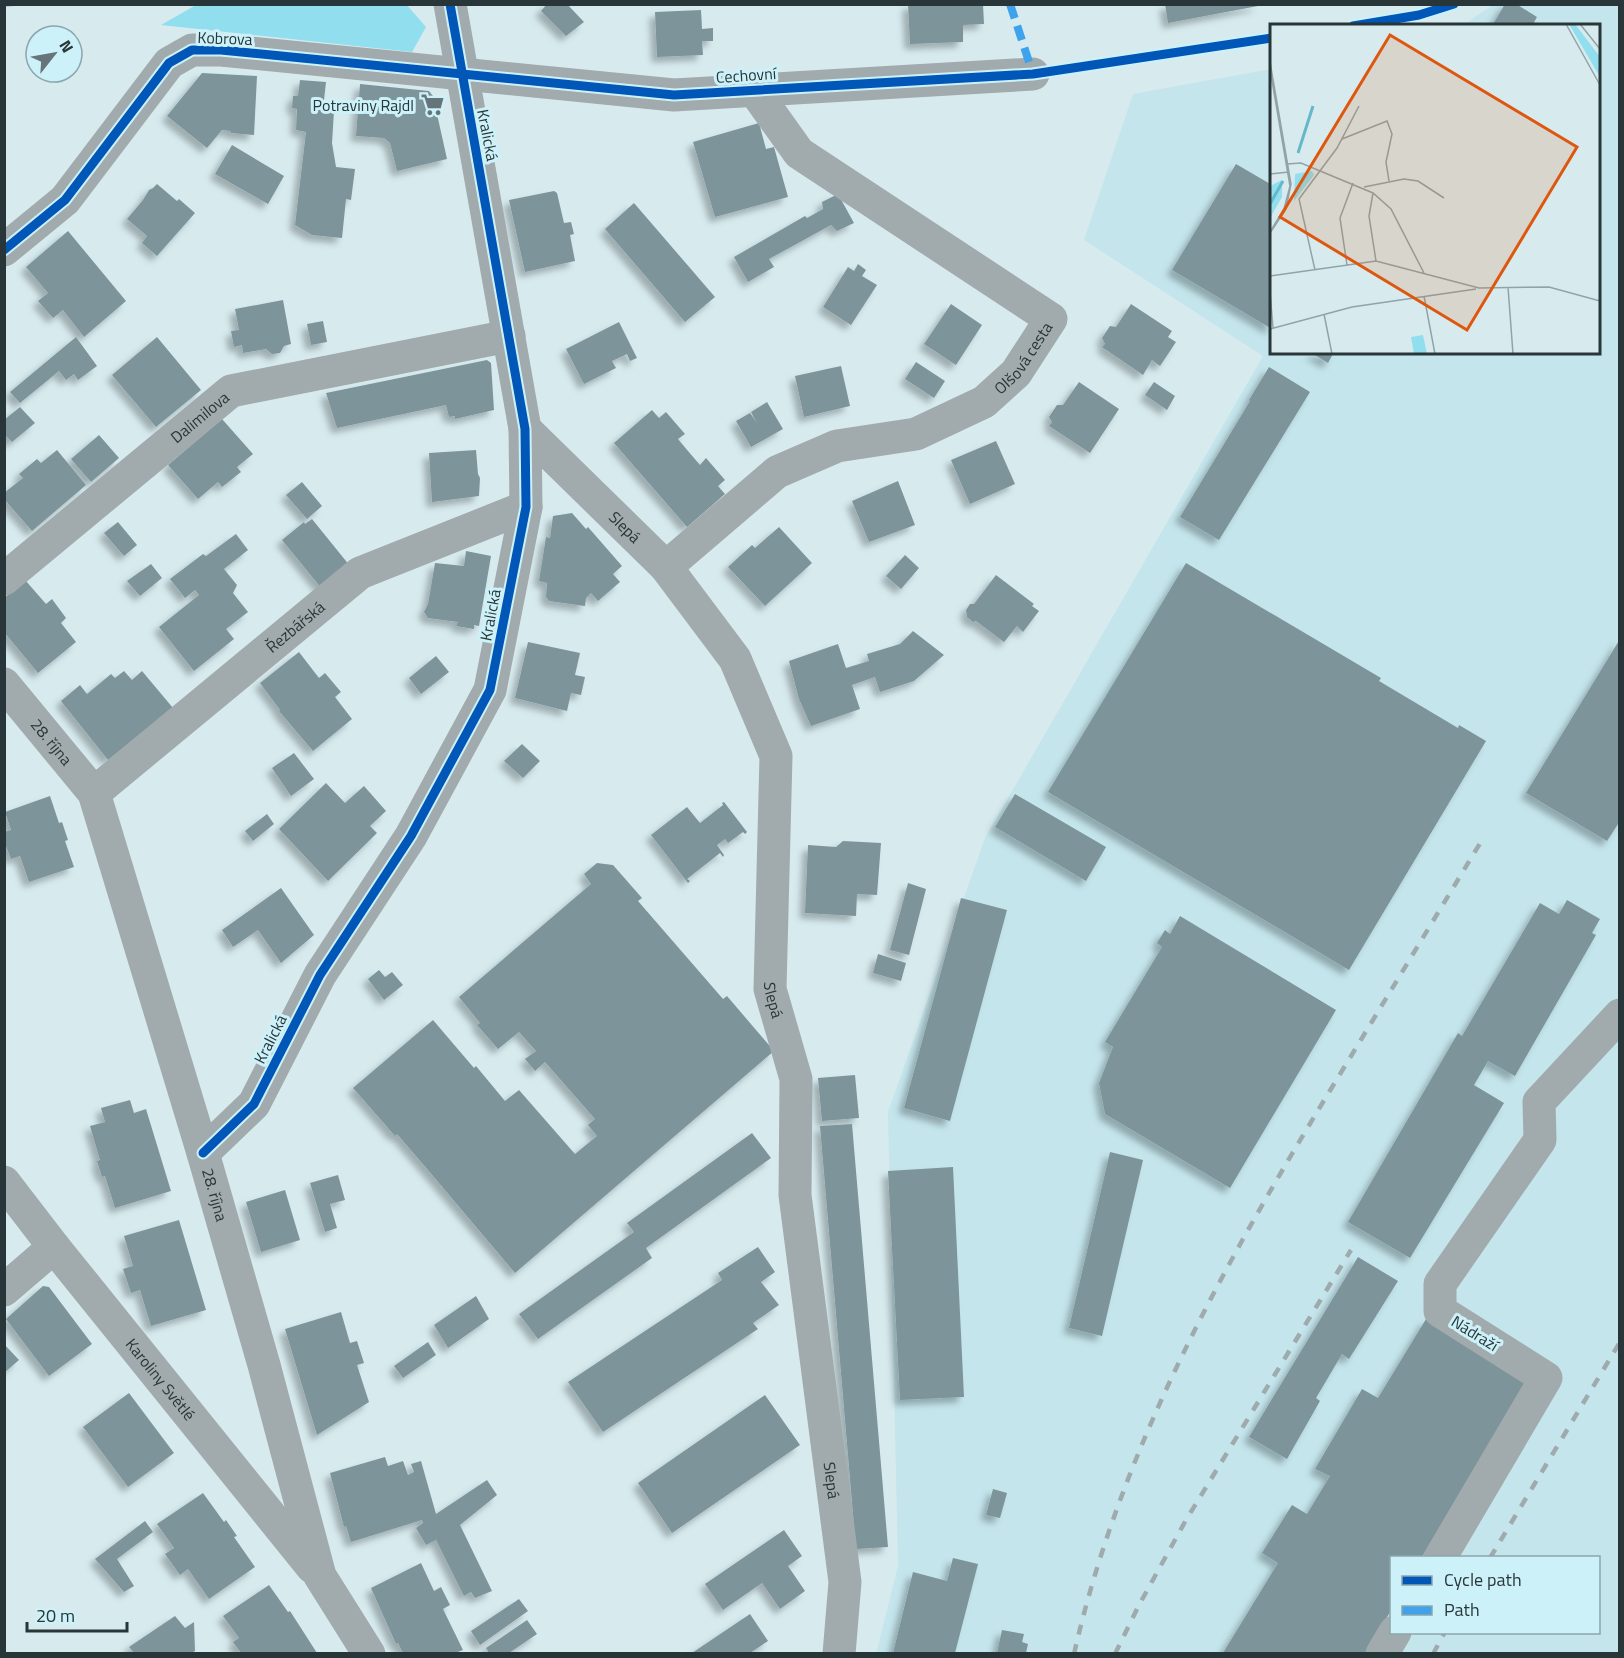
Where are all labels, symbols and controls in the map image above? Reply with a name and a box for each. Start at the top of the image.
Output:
north arrow [24,24,84,84]
inset map [1270,24,1600,354]
street label: Kobrova [197,25,253,51]
text: N [54,35,80,57]
street label: Cechovní [715,61,778,89]
supermarket icon: Potraviny Rajdl [419,92,445,118]
place label: Potraviny Rajdl [313,93,414,117]
street label: Kralická [471,107,505,163]
street label: Olšová cesta [988,317,1058,400]
street label: Dalimilova [165,385,234,449]
street label: Slepá [603,505,647,548]
street label: Kralická [473,587,507,643]
street label: Řezbářská [260,595,330,658]
street label: 28. října [25,713,78,770]
street label: Slepá [758,982,790,1021]
street label: Kralická [247,1010,293,1068]
street label: 28. října [196,1165,234,1224]
street label: Nádraží [1447,1309,1505,1358]
street label: Karoliny Světlé [120,1333,201,1426]
street label: Slepá [818,1460,846,1500]
legend [1390,1556,1600,1634]
text: Cycle path [1444,1566,1522,1593]
scale bar [27,1595,128,1633]
text: Path [1444,1596,1480,1623]
text: 20 m [36,1602,75,1629]

